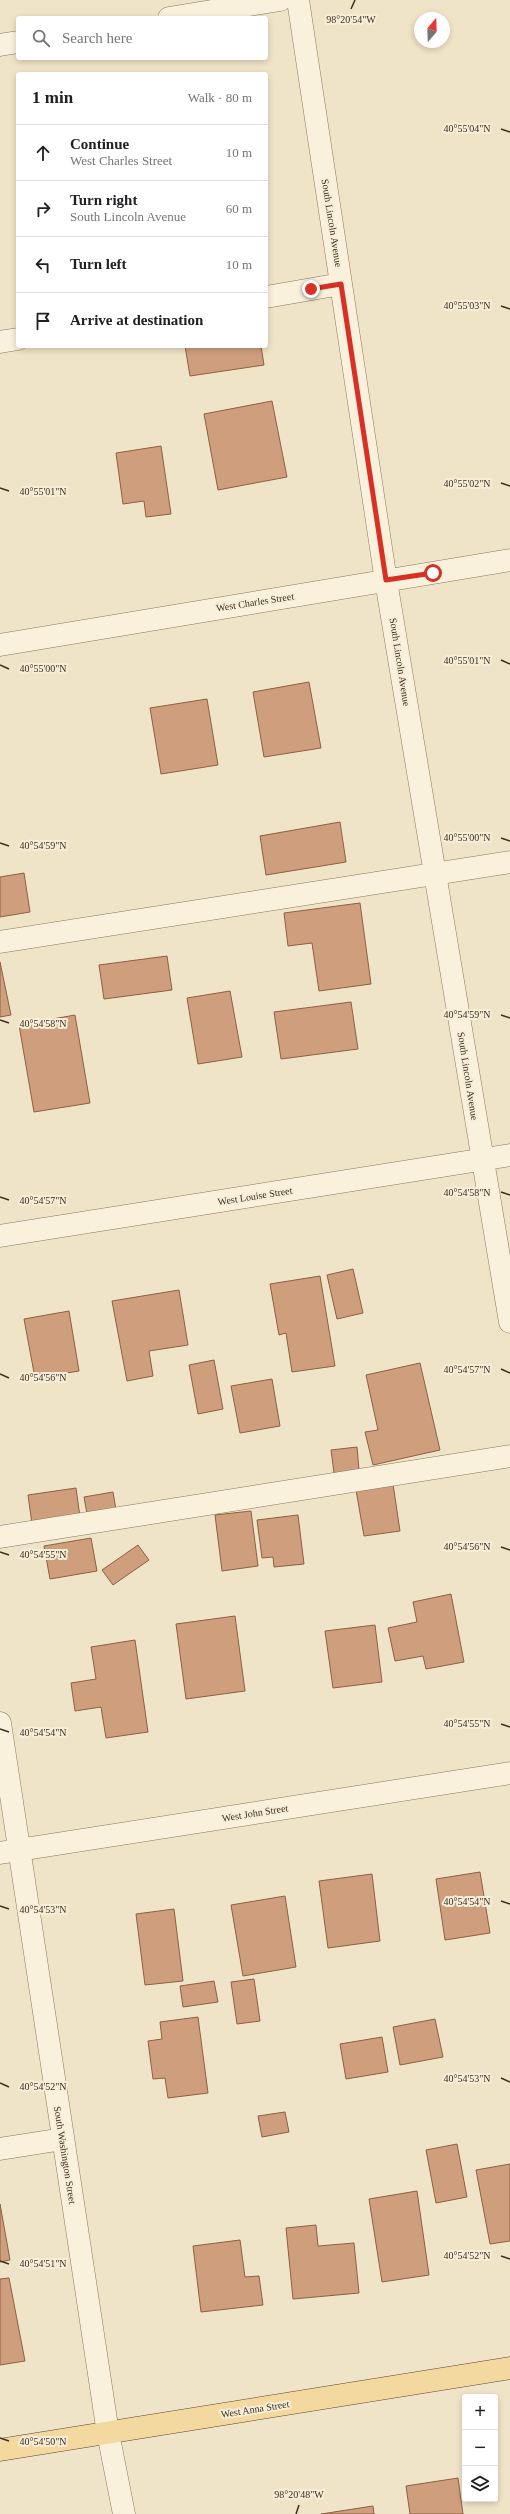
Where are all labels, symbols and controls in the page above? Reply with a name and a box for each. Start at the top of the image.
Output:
north arrow [414,12,450,48]
text: 98°20'54"W [326,14,376,25]
search box [16,16,268,60]
icon: search [30,27,52,49]
text: Search here [62,30,132,46]
text: 1 min [32,88,73,107]
text: Walk · 80 m [188,90,252,105]
text: 40°55'04"N [443,123,491,134]
text: Continue [70,136,129,152]
icon: ahead [32,142,54,164]
text: 10 m [226,145,252,160]
text: West Charles Street [70,153,172,168]
street label: South Lincoln Avenue [320,178,345,268]
text: Turn right [70,192,137,208]
icon: right [32,198,54,220]
text: 60 m [226,201,252,216]
text: South Lincoln Avenue [70,209,186,224]
icon: left [32,254,54,276]
text: Turn left [70,256,127,272]
text: 10 m [226,257,252,272]
route end [302,280,320,298]
text: 40°55'03"N [443,300,491,311]
icon: arrive [32,310,54,332]
text: Arrive at destination [70,312,203,328]
text: 40°55'02"N [443,478,491,489]
text: 40°55'01"N [19,486,67,497]
route start [424,564,442,582]
street label: West Charles Street [215,590,295,614]
street label: South Lincoln Avenue [388,617,413,707]
text: 40°55'01"N [443,655,491,666]
text: 40°55'00"N [19,663,67,674]
text: 40°55'00"N [443,832,491,843]
text: 40°54'59"N [19,840,67,851]
text: 40°54'59"N [443,1009,491,1020]
text: 40°54'58"N [19,1018,67,1029]
street label: South Lincoln Avenue [456,1031,481,1121]
street label: West Louise Street [217,1185,293,1207]
text: 40°54'58"N [443,1187,491,1198]
text: 40°54'57"N [19,1195,67,1206]
text: 40°54'57"N [443,1364,491,1375]
text: 40°54'56"N [19,1372,67,1383]
text: 40°54'56"N [443,1541,491,1552]
text: 40°54'55"N [19,1549,67,1560]
text: 40°54'55"N [443,1718,491,1729]
text: 40°54'54"N [19,1727,67,1738]
street label: West John Street [221,1802,289,1824]
text: 40°54'54"N [443,1896,491,1907]
text: 40°54'53"N [19,1904,67,1915]
text: 40°54'53"N [443,2073,491,2084]
text: 40°54'52"N [19,2081,67,2092]
street label: South Washington Street [52,2105,78,2205]
text: 40°54'52"N [443,2250,491,2261]
text: 40°54'51"N [19,2258,67,2269]
map controls [462,2394,498,2502]
button: + [462,2394,498,2430]
street label: West Anna Street [220,2398,290,2420]
button: − [462,2430,498,2466]
text: 40°54'50"N [19,2436,67,2447]
button: layers [462,2466,498,2502]
text: 98°20'48"W [274,2489,324,2500]

